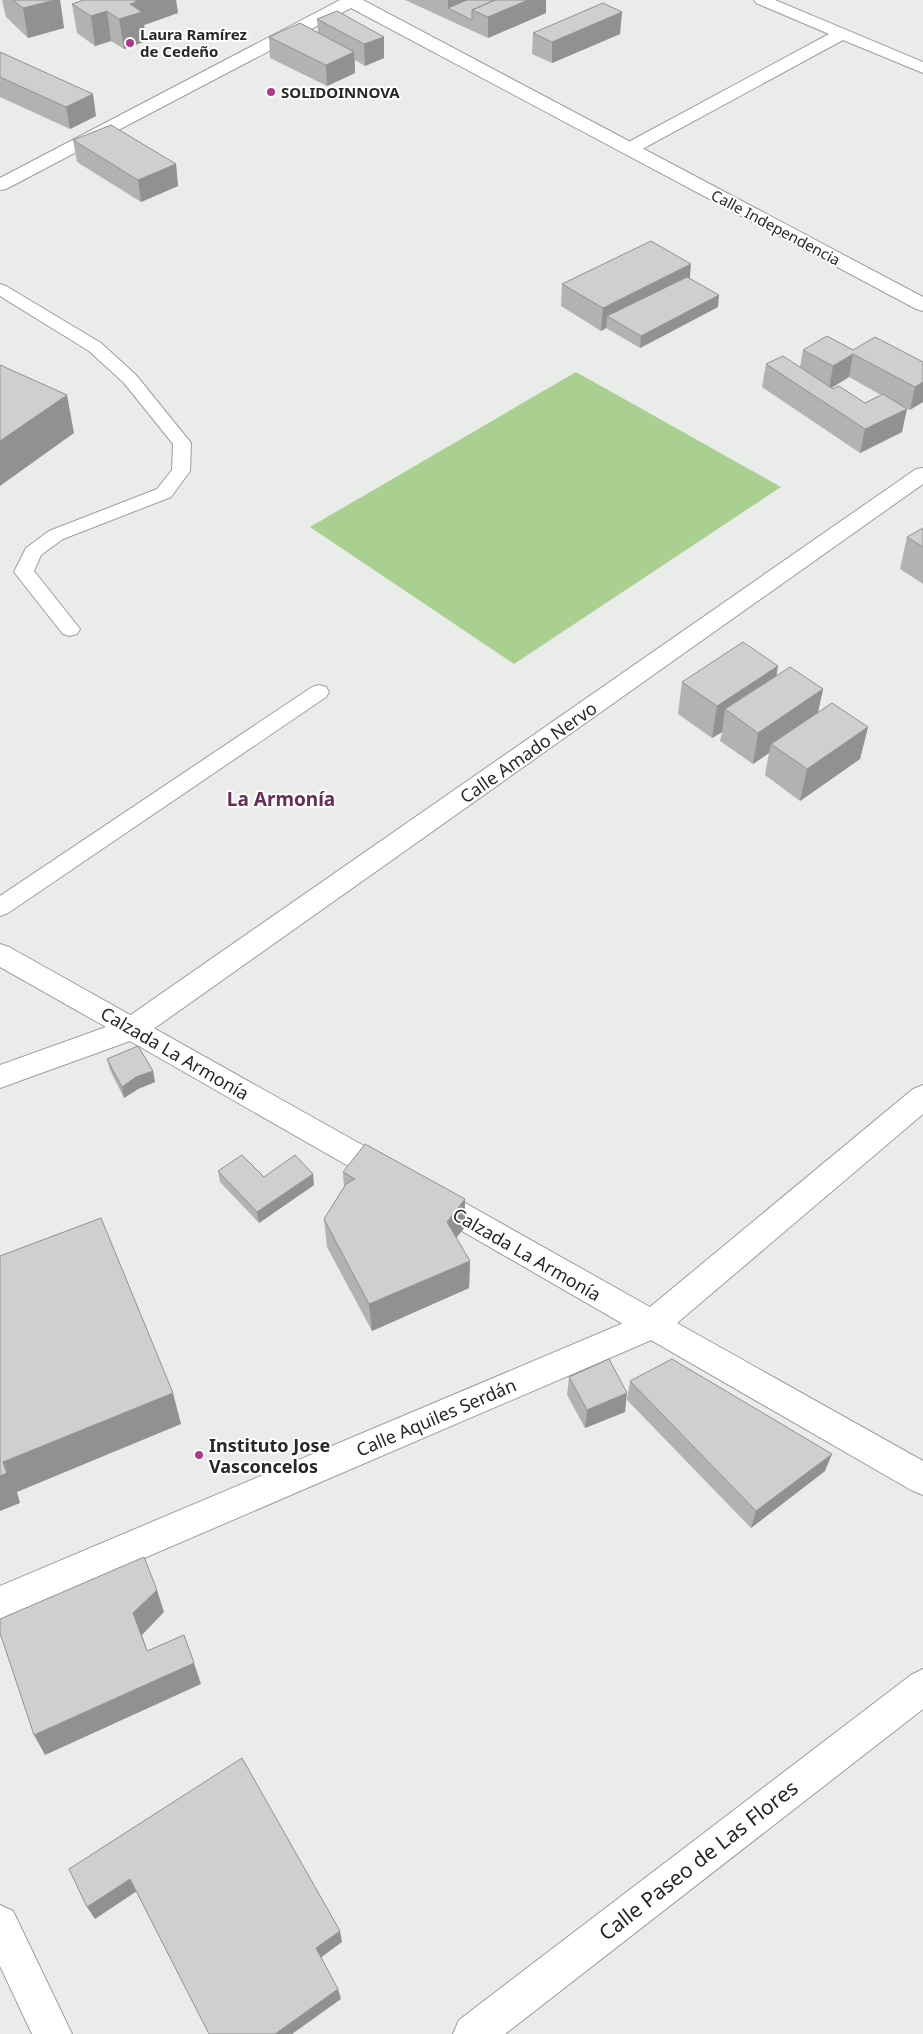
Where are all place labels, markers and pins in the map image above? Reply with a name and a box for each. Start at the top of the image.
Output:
place label: Laura Ramírez de Cedeño [140,24,247,61]
marker: Laura Ramírez de Cedeño [124,37,136,49]
place label: SOLIDOINNOVA [281,82,400,102]
marker: SOLIDOINNOVA [265,86,277,98]
place label: Instituto Jose Vasconcelos [209,1433,330,1478]
marker: Instituto Jose Vasconcelos [193,1449,205,1461]

